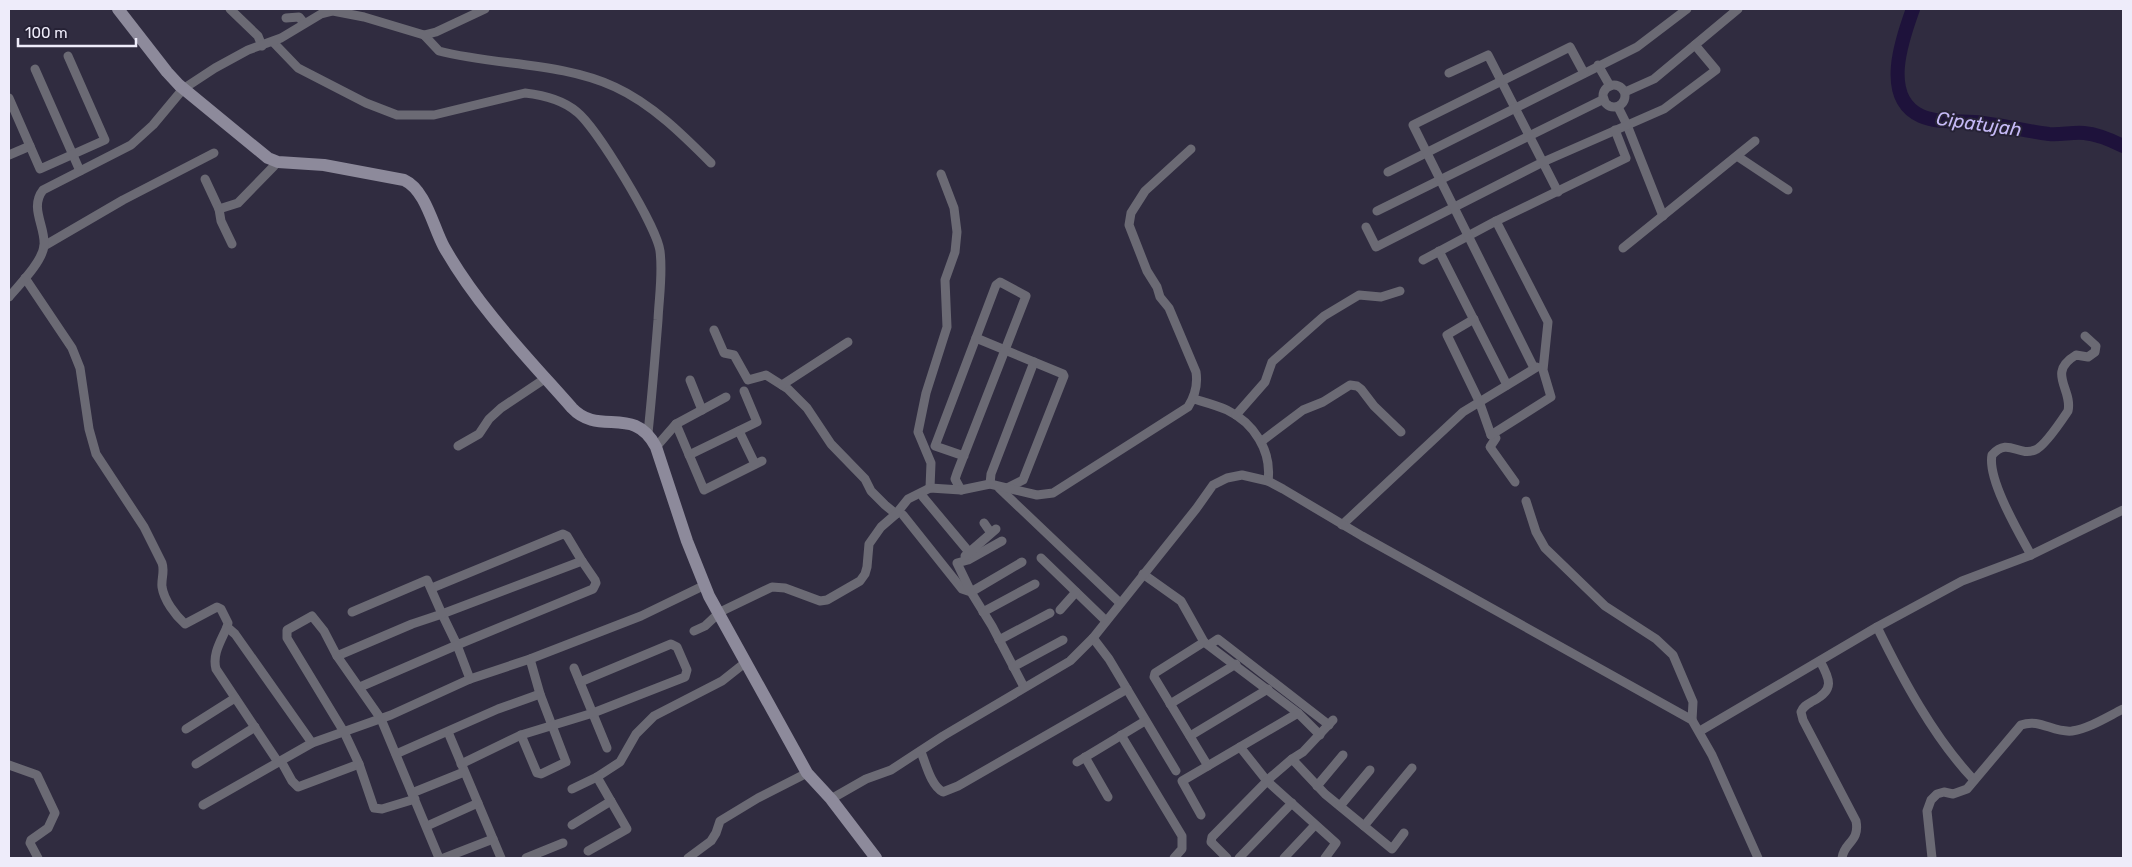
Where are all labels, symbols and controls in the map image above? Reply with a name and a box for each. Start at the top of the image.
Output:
scale bar [18,15,135,47]
text: 100 m [25,24,67,42]
water label: Cipatujah [1935,107,2023,141]

